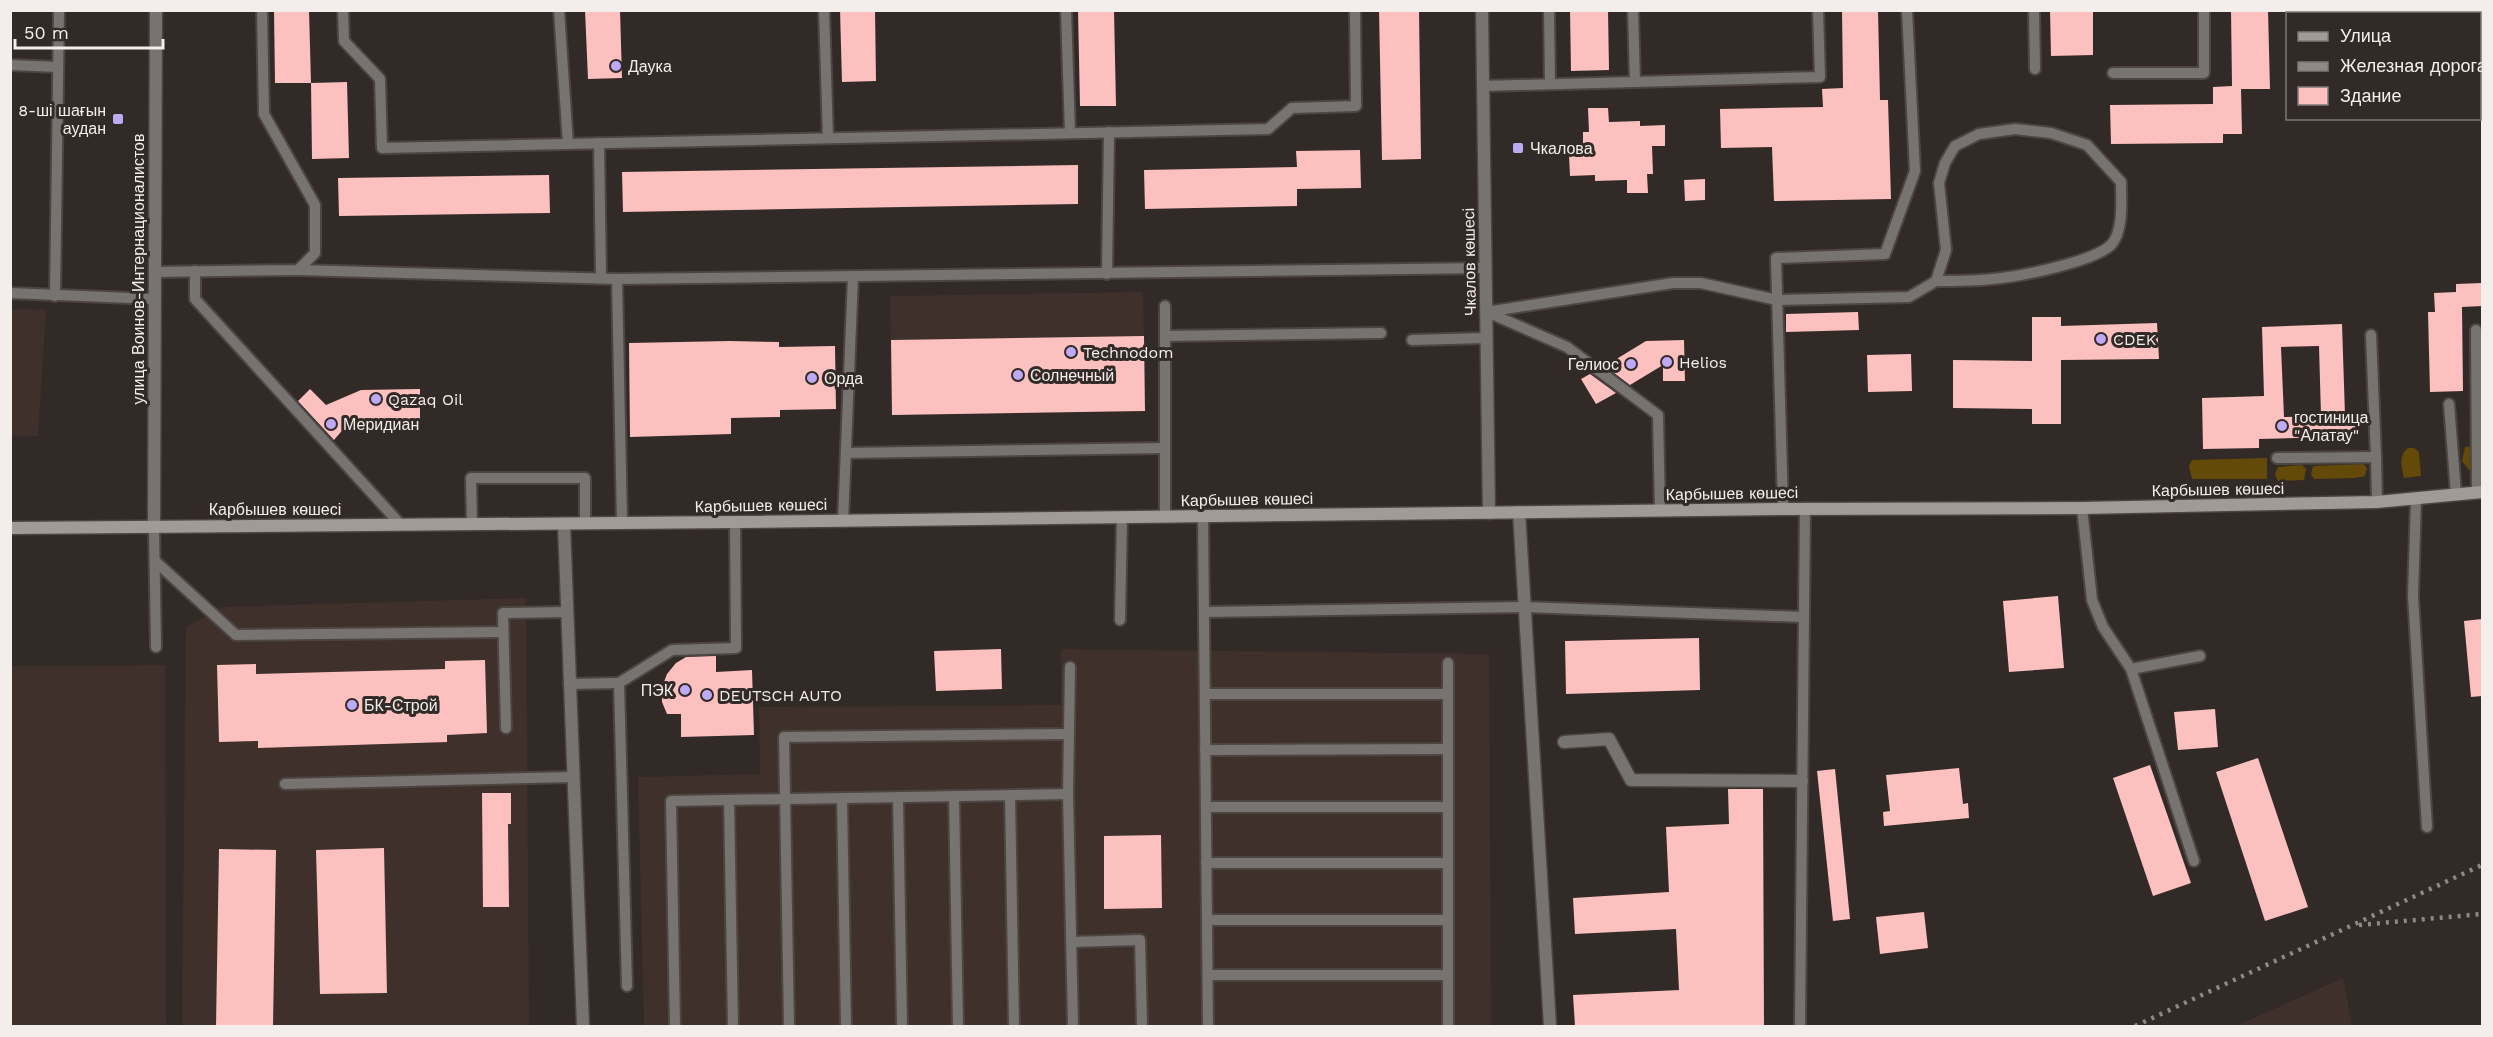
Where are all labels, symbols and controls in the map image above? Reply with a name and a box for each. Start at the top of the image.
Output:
scale bar [15,12,164,50]
legend [2286,12,2481,120]
text: 50 m [24,22,69,43]
text: Улица [2340,25,2392,46]
text: Железная дорога [2340,55,2488,76]
place label: Даука [628,57,672,76]
marker: Даука [609,59,623,73]
text: Здание [2340,85,2401,106]
place label: 8-ші шағын аудан [18,101,106,138]
marker: 8-ші шағын аудан [111,112,125,126]
street label: улица Воинов-Интернационалистов [129,134,148,404]
place label: Чкалова [1530,139,1593,158]
marker: Чкалова [1511,141,1525,155]
street label: Чкалов көшесі [1459,208,1480,316]
place label: CDEK [2113,330,2157,349]
marker: CDEK [2094,332,2108,346]
place label: Technodom [1083,343,1173,362]
marker: Technodom [1064,345,1078,359]
place label: Helios [1679,353,1727,372]
place label: Гелиос [1568,355,1619,374]
marker: Helios [1660,355,1674,369]
marker: Гелиос [1624,357,1638,371]
place label: Солнечный [1030,366,1114,385]
marker: Солнечный [1011,368,1025,382]
place label: Орда [824,369,863,388]
marker: Орда [805,371,819,385]
place label: Qazaq Oil [388,390,463,409]
marker: Qazaq Oil [369,392,383,406]
place label: гостиница "Алатау" [2294,408,2369,445]
place label: Меридиан [343,415,419,434]
marker: Меридиан [324,417,338,431]
marker: гостиница "Алатау" [2275,419,2289,433]
street label: Карбышев көшесі [2152,479,2285,500]
street label: Карбышев көшесі [1666,483,1799,504]
street label: Карбышев көшесі [1181,489,1314,510]
street label: Карбышев көшесі [695,495,828,516]
street label: Карбышев көшесі [209,500,341,519]
place label: ПЭК [641,681,674,700]
marker: ПЭК [678,683,692,697]
place label: DEUTSCH AUTO [719,686,842,705]
marker: DEUTSCH AUTO [700,688,714,702]
place label: БК-Строй [364,696,438,715]
marker: БК-Строй [345,698,359,712]

